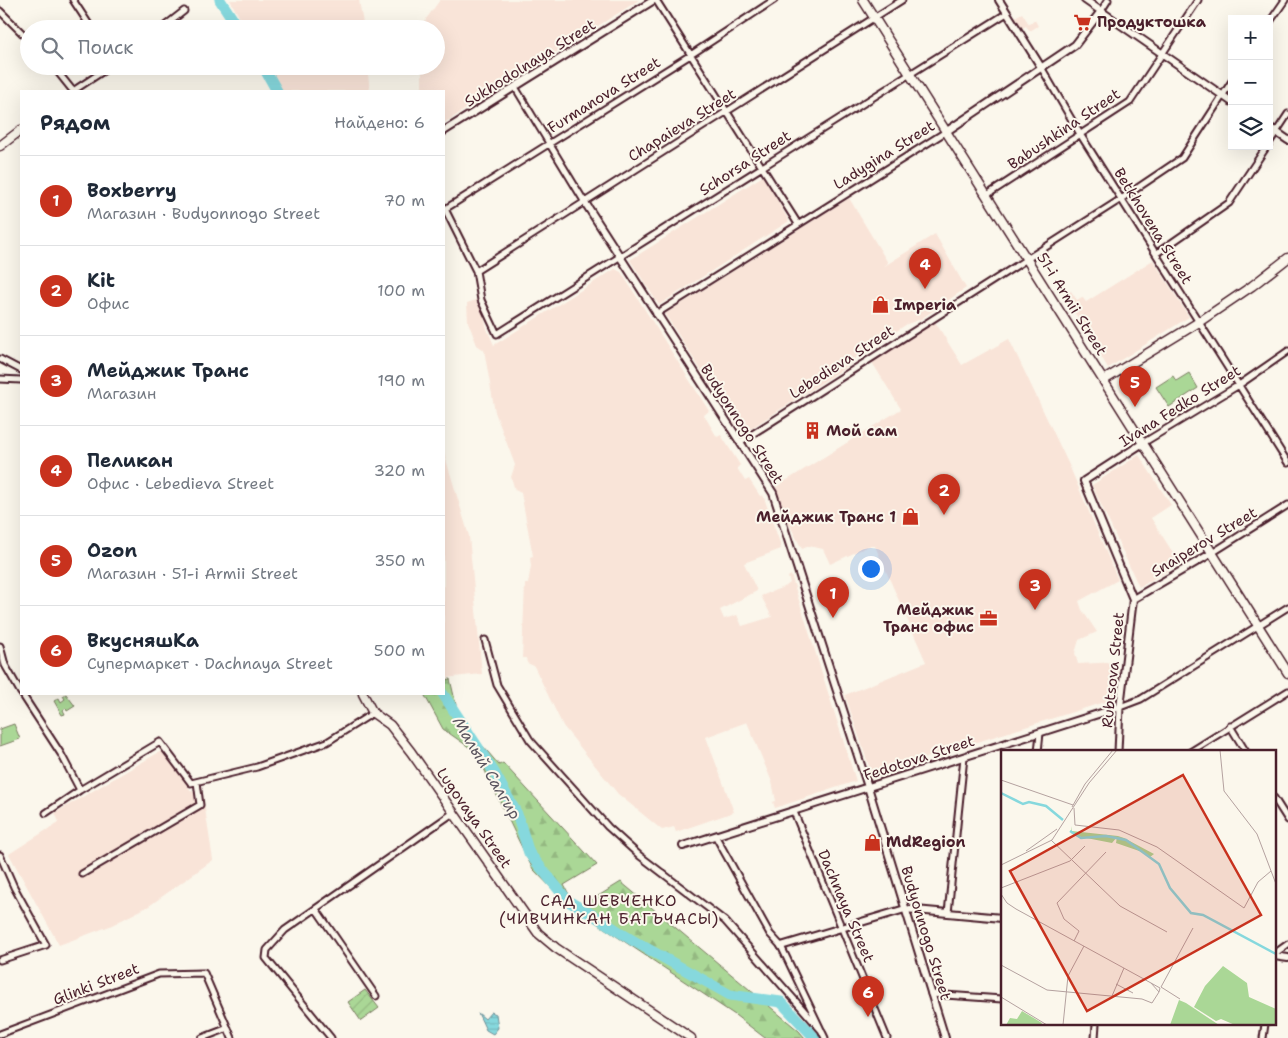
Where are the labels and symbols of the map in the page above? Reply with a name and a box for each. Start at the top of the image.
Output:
supermarket icon: Продуктошка [1073,12,1093,32]
place label: Продуктошка [1097,12,1207,32]
street label: Sukhodolnaya Street [461,14,599,112]
street label: Furmanova Street [544,52,664,138]
street label: Chapaieva Street [624,84,740,166]
street label: Babushkina Street [1004,84,1124,174]
street label: Ladygina Street [830,116,938,194]
street label: Schorsa Street [695,126,795,200]
street label: Betkhovena Street [1109,164,1197,288]
pin: 4 [909,248,941,289]
street label: 51-i Armii Street [1032,249,1112,359]
shop icon: Imperia [870,295,890,315]
place label: Imperia [894,295,957,315]
street label: Lebedieva Street [786,321,898,403]
street label: Budyonnogo Street [696,360,788,488]
street label: Ivana Fedko Street [1115,360,1245,452]
pin: 5 [1119,366,1151,407]
building icon: Мой сам [802,421,822,441]
place label: Мой сам [826,421,898,441]
pin: 2 [928,474,960,515]
street label: Snaiperov Street [1147,503,1261,581]
place label: Мейджик Транс 1 [756,507,896,527]
shop icon: Мейджик Транс 1 [900,507,920,527]
your location [858,556,884,582]
pin: 3 [1019,569,1051,610]
pin: 1 [817,577,849,618]
place label: Мейджик Транс офис [883,600,975,637]
office icon: Мейджик Транс офис [978,609,998,629]
street label: Rubtsova Street [1097,611,1129,729]
water label: Малый Салгир [448,713,526,823]
street label: Fedotova Street [861,731,977,785]
inset map [1001,750,1276,1026]
street label: Lugovaya Street [432,764,516,872]
shop icon: MdRegion [862,832,882,852]
place label: MdRegion [886,832,966,852]
street label: Dachnaya Street [813,847,879,965]
street label: Budyonnogo Street [896,864,956,1002]
district label: САД ШЕВЧЕНКО (ЧИВЧИНКАН БАГЪЧАСЫ) [499,890,719,929]
street label: Glinki Street [50,958,142,1010]
pin: 6 [852,976,884,1017]

